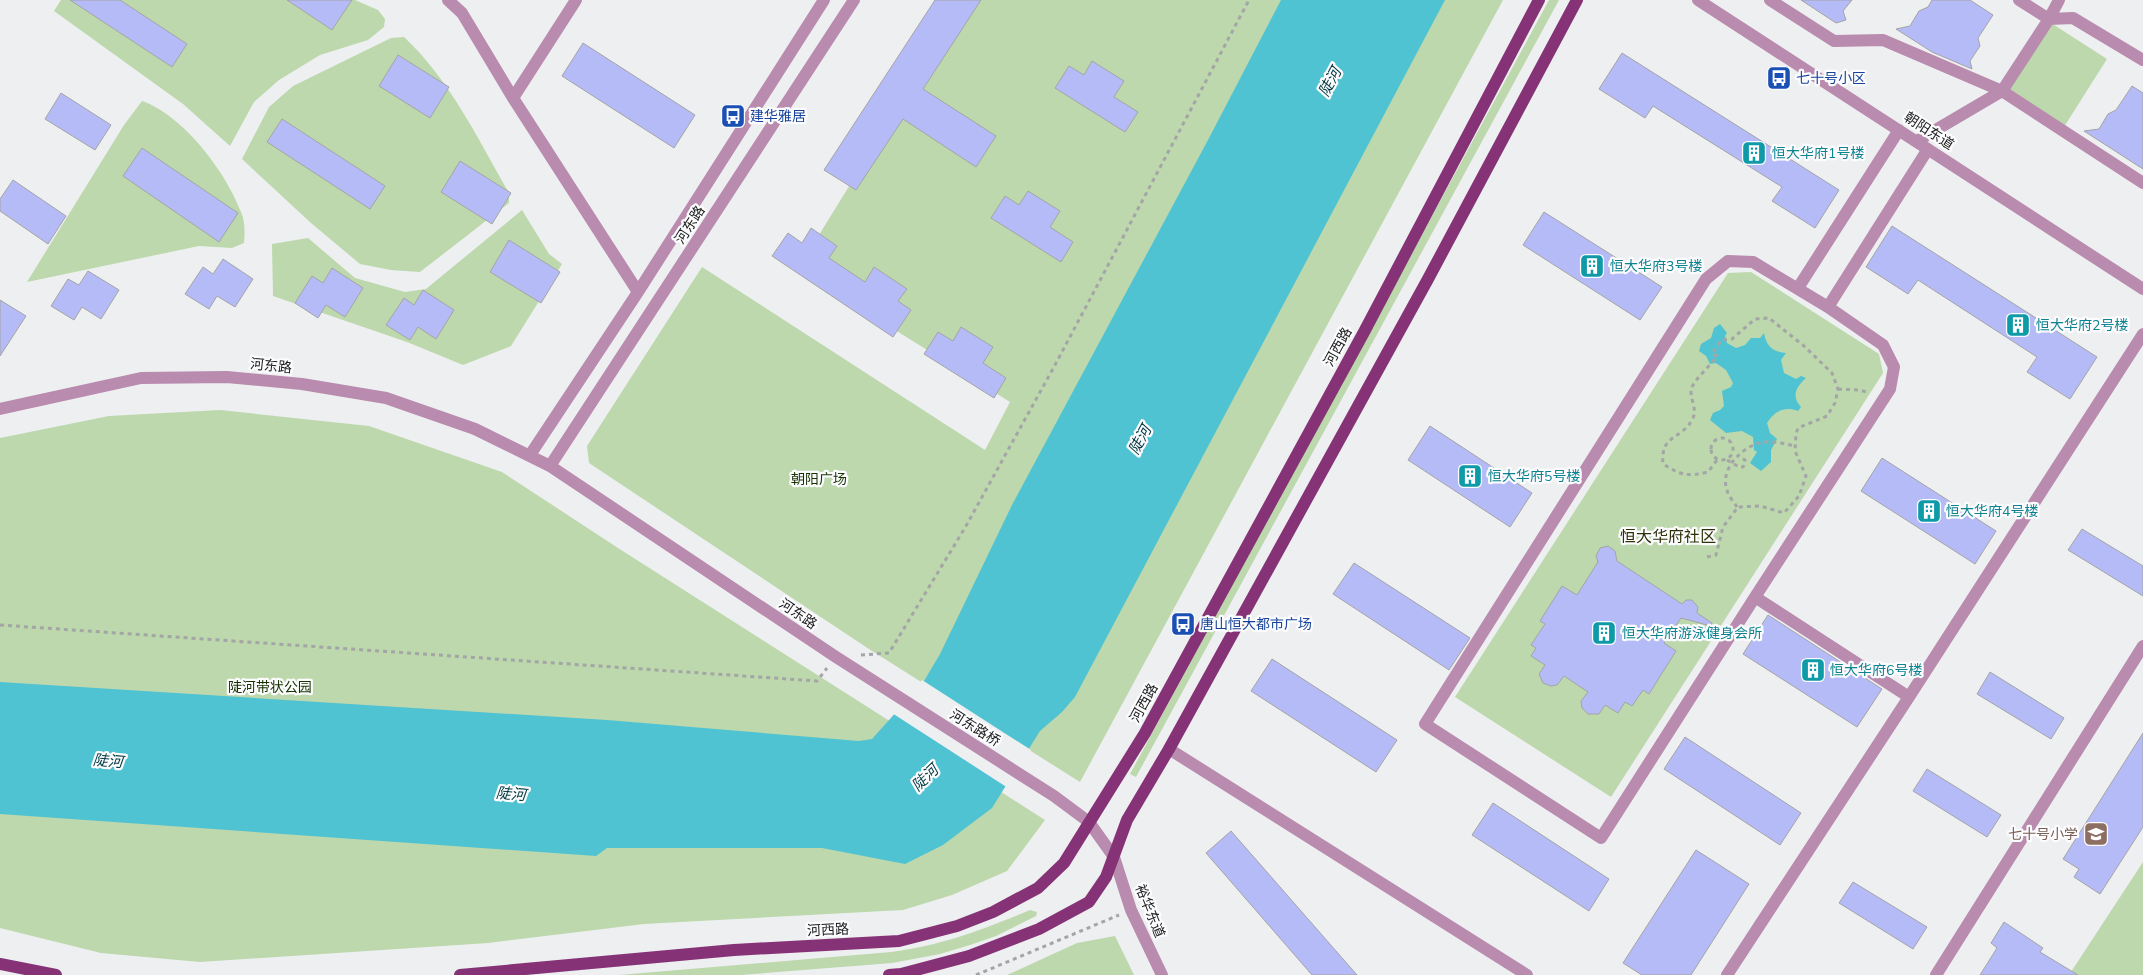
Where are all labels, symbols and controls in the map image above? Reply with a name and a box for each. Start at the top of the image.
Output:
water label: 陡河 [1314,61,1347,100]
bus stop icon: 七十号小区 [1766,65,1792,91]
place label: 七十号小区 [1796,69,1866,88]
bus stop icon: 建华雅居 [720,103,746,129]
place label: 建华雅居 [750,107,806,126]
street label: 朝阳东道 [1900,108,1958,154]
building icon: 恒大华府1号楼 [1741,140,1767,166]
place label: 恒大华府1号楼 [1772,144,1864,163]
street label: 河东路 [671,202,709,248]
building icon: 恒大华府3号楼 [1579,253,1605,279]
place label: 恒大华府3号楼 [1610,257,1702,276]
building icon: 恒大华府2号楼 [2005,312,2031,338]
place label: 恒大华府2号楼 [2036,316,2128,335]
street label: 河西路 [1320,324,1356,370]
street label: 河东路 [249,354,293,378]
water label: 陡河 [1124,419,1157,458]
building icon: 恒大华府5号楼 [1457,463,1483,489]
place label: 恒大华府5号楼 [1488,467,1580,486]
park label: 朝阳广场 [791,470,847,489]
building icon: 恒大华府4号楼 [1916,498,1942,524]
place label: 恒大华府4号楼 [1946,502,2038,521]
district label: 恒大华府社区 [1620,526,1716,548]
street label: 河东路 [775,594,821,634]
bus stop icon: 唐山恒大都市广场 [1170,611,1196,637]
place label: 唐山恒大都市广场 [1200,615,1312,634]
building icon: 恒大华府游泳健身会所 [1591,620,1617,646]
place label: 恒大华府游泳健身会所 [1622,624,1762,643]
building icon: 恒大华府6号楼 [1800,657,1826,683]
place label: 恒大华府6号楼 [1830,661,1922,680]
park label: 陡河带状公园 [228,678,312,697]
street label: 河西路 [1126,680,1162,726]
street label: 河东路桥 [946,705,1004,751]
water label: 陡河 [92,750,127,773]
water label: 陡河 [907,758,945,796]
water label: 陡河 [495,783,530,806]
school or university icon: 七十号小学 [2083,821,2109,847]
place label: 七十号小学 [2008,825,2078,844]
street label: 裕华东道 [1131,881,1169,941]
street label: 河西路 [807,919,849,941]

